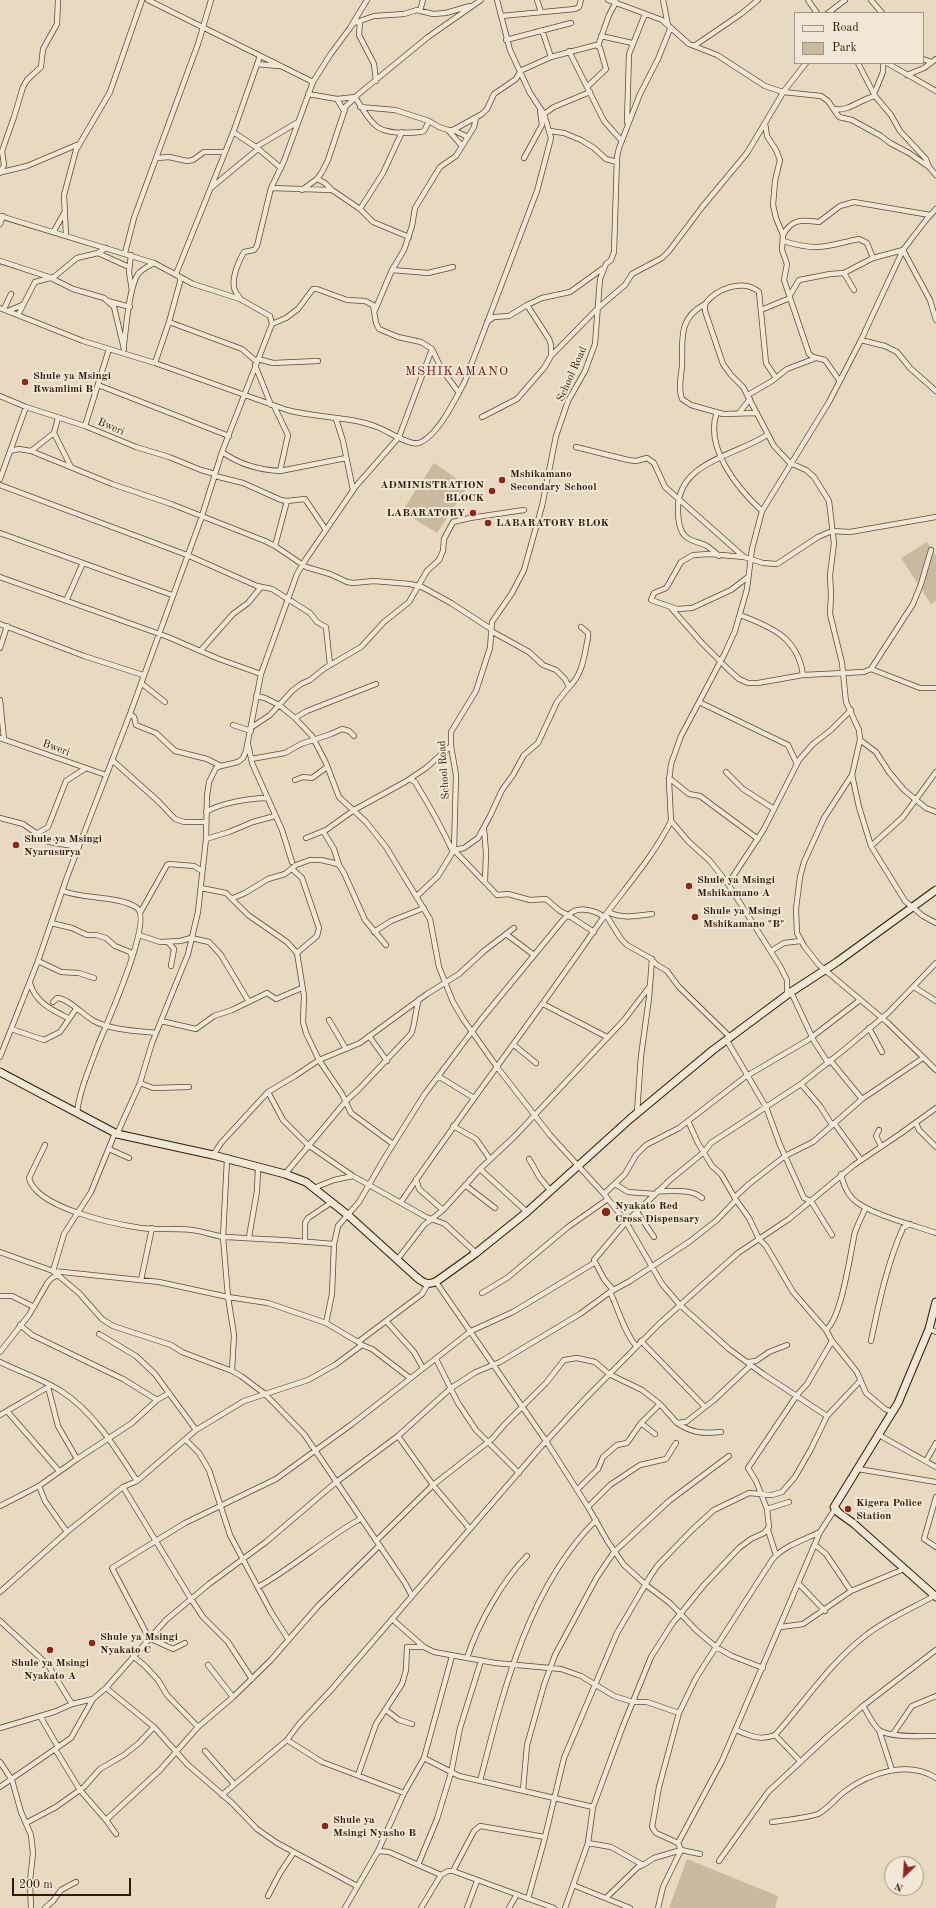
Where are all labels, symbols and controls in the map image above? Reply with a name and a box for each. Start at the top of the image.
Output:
legend [794,12,924,64]
text: Road [832,22,859,34]
text: Park [832,42,857,54]
street label: School Road [554,344,590,404]
district label: MSHIKAMANO [405,364,509,380]
place label: Shule ya Msingi Rwamlimi B [33,369,111,395]
marker: Shule ya Msingi Rwamlimi B [20,377,30,387]
street label: Bweri [95,415,127,439]
place label: Mshikamano Secondary School [510,467,597,493]
marker: Mshikamano Secondary School [497,475,507,485]
place label: ADMINISTRATION BLOCK [380,478,484,504]
marker: ADMINISTRATION BLOCK [487,486,497,496]
place label: LABARATORY [386,506,465,520]
marker: LABARATORY [468,508,478,518]
place label: LABARATORY BLOK [496,516,609,530]
marker: LABARATORY BLOK [483,518,493,528]
street label: Bweri [41,737,71,759]
street label: School Road [435,740,453,800]
place label: Shule ya Msingi Nyarusurya [24,832,102,858]
marker: Shule ya Msingi Nyarusurya [11,840,21,850]
place label: Shule ya Msingi Mshikamano A [697,873,775,899]
marker: Shule ya Msingi Mshikamano A [684,881,694,891]
place label: Shule ya Msingi Mshikamano "B" [703,904,784,930]
marker: Shule ya Msingi Mshikamano "B" [690,912,700,922]
place label: Nyakato Red Cross Dispensary [615,1199,700,1225]
marker: Nyakato Red Cross Dispensary [600,1206,612,1218]
place label: Kigera Police Station [856,1496,922,1522]
marker: Kigera Police Station [843,1504,853,1514]
place label: Shule ya Msingi Nyakato C [100,1630,178,1656]
marker: Shule ya Msingi Nyakato C [87,1638,97,1648]
marker: Shule ya Msingi Nyakato A [45,1645,55,1655]
place label: Shule ya Msingi Nyakato A [11,1656,89,1682]
place label: Shule ya Msingi Nyasho B [333,1813,416,1839]
marker: Shule ya Msingi Nyasho B [320,1821,330,1831]
north arrow [884,1856,924,1896]
scale bar [14,1870,133,1896]
text: 200 m [19,1879,53,1891]
text: N [893,1880,905,1893]

